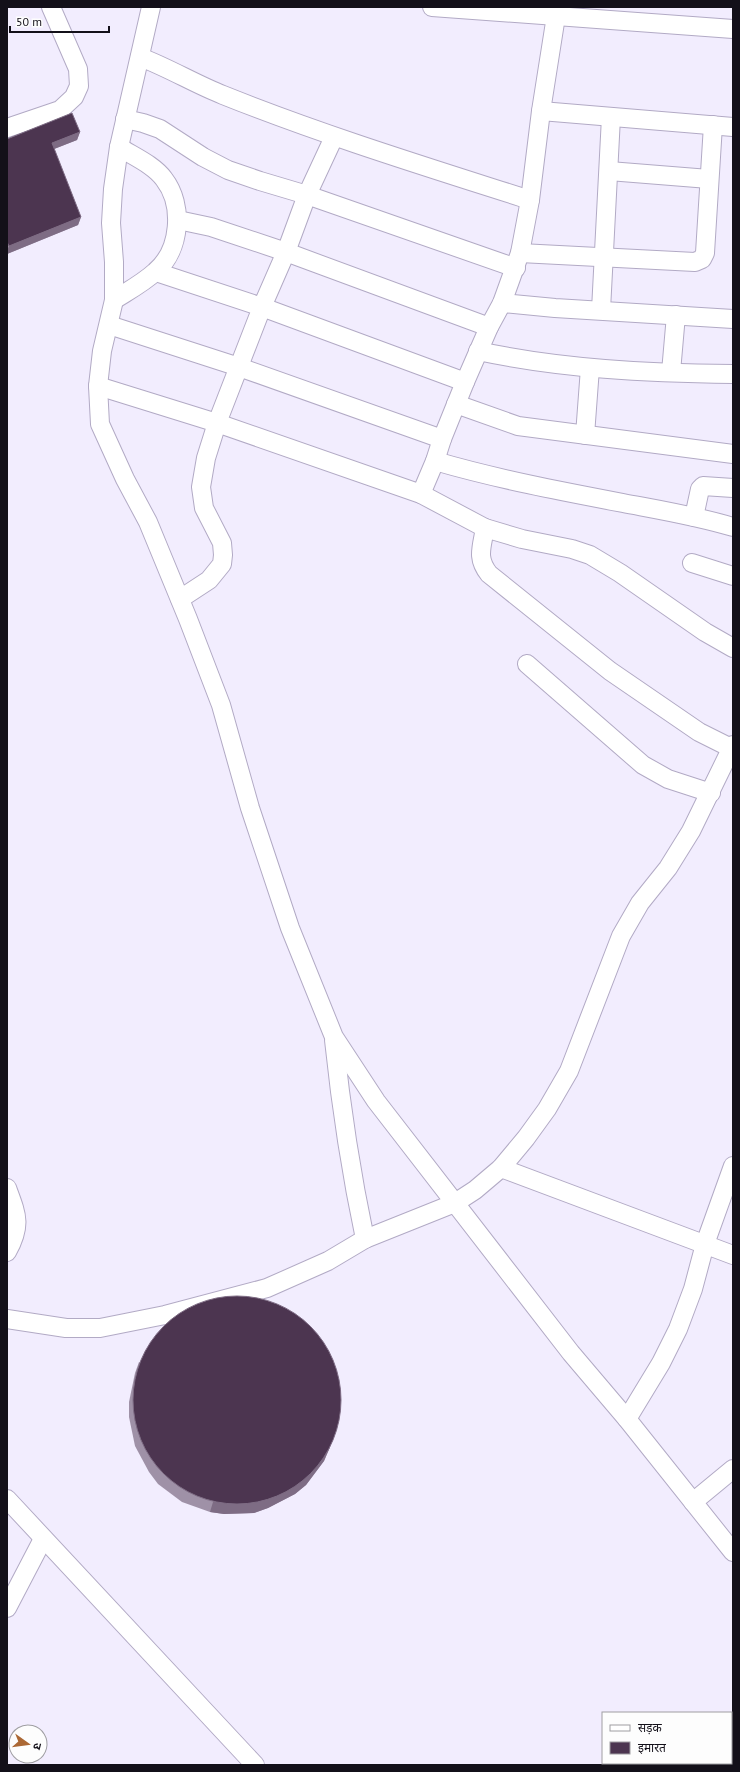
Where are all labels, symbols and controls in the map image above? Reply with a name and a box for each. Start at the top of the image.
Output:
scale bar [10,8,109,34]
text: 50 m [16,14,42,29]
legend [602,1712,732,1764]
text: सड़क [638,1720,663,1735]
north arrow [8,1724,48,1764]
text: इमारत [638,1740,667,1755]
text: उ [30,1742,45,1752]

